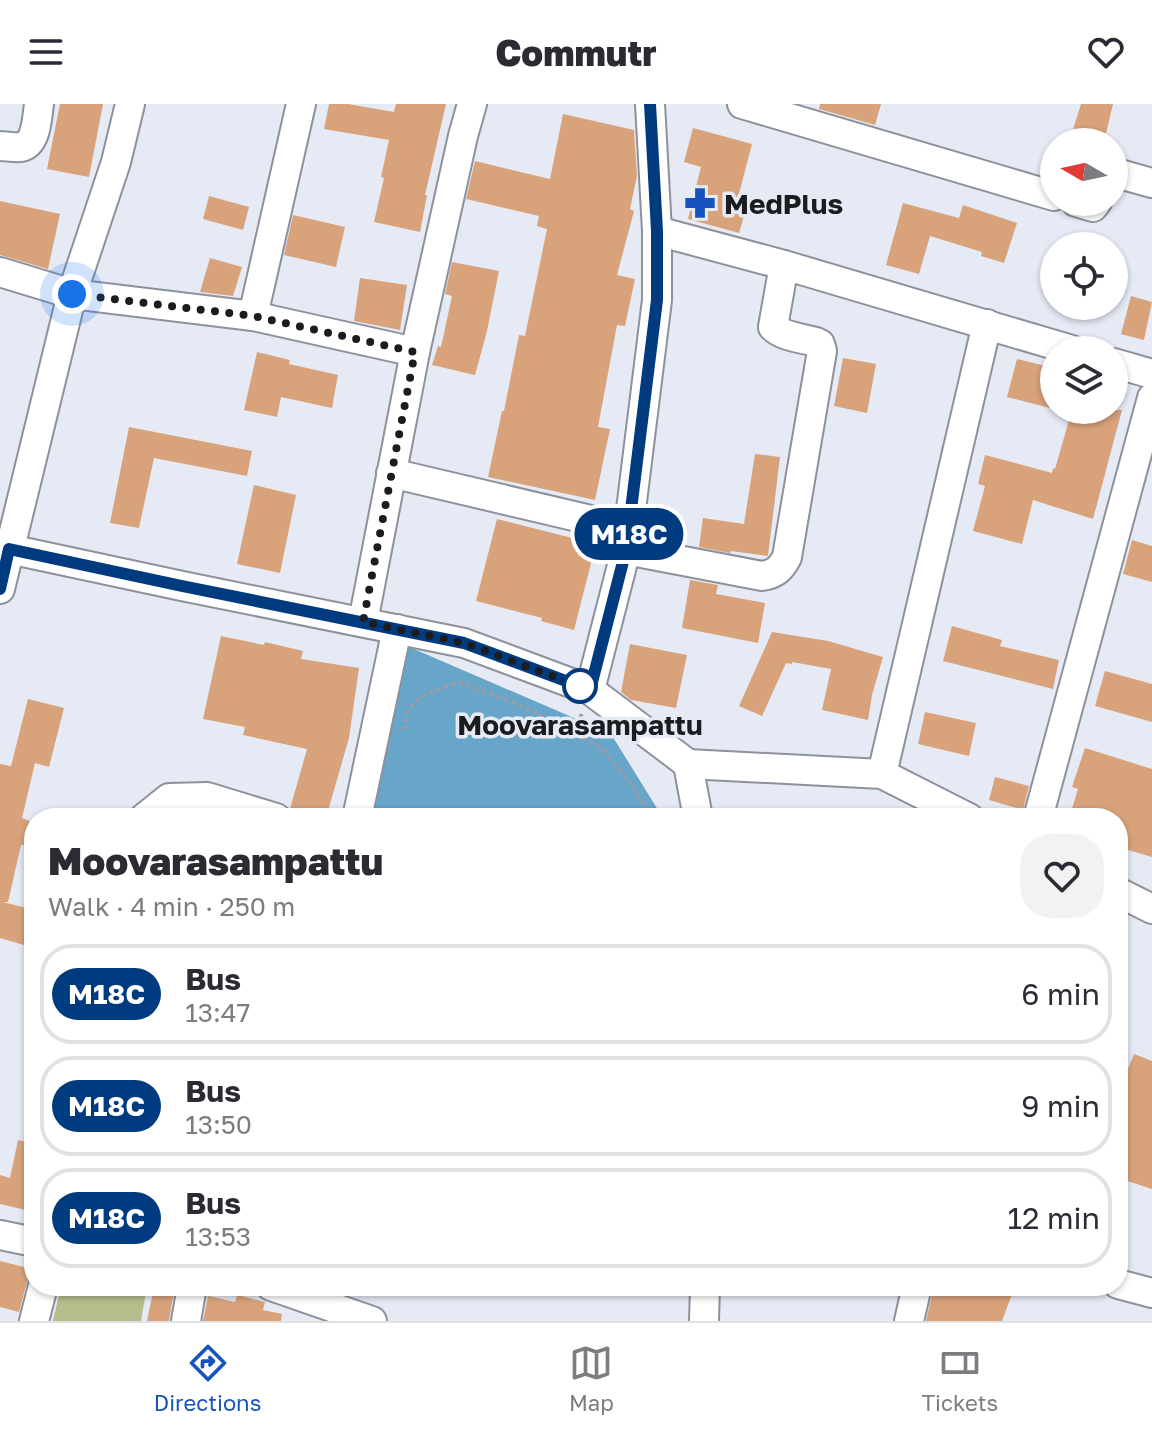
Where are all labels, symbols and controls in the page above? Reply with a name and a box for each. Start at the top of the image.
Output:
icon: menu [24,30,68,74]
icon: heart [1084,30,1128,74]
text: Commutr [496,31,656,74]
north arrow [1040,128,1128,216]
map controls [1040,128,1128,424]
pharmacy icon: MedPlus [683,186,717,220]
place label: MedPlus [724,187,843,220]
button: locate [1040,232,1128,320]
your location [52,274,92,314]
button: layers [1040,336,1128,424]
line badge: M18C [573,508,685,560]
text: M18C [590,517,668,550]
marker: Moovarasampattu [563,669,597,703]
place label: Moovarasampattu [457,708,703,741]
button: heart [1020,834,1104,918]
text: Moovarasampattu [48,838,383,883]
text: Walk · 4 min · 250 m [48,891,295,922]
text: Bus [185,961,241,997]
text: 6 min [1021,976,1100,1012]
text: M18C [68,977,145,1010]
text: 13:47 [185,997,250,1028]
text: Bus [185,1073,241,1109]
text: 9 min [1021,1088,1100,1124]
text: M18C [68,1089,145,1122]
text: 13:50 [185,1109,252,1140]
text: Bus [185,1185,241,1221]
text: 12 min [1008,1200,1100,1236]
text: M18C [68,1201,145,1234]
text: 13:53 [185,1221,251,1252]
tab: Directions [154,1341,261,1416]
tab: Map [569,1341,614,1416]
tab: Tickets [921,1341,998,1416]

